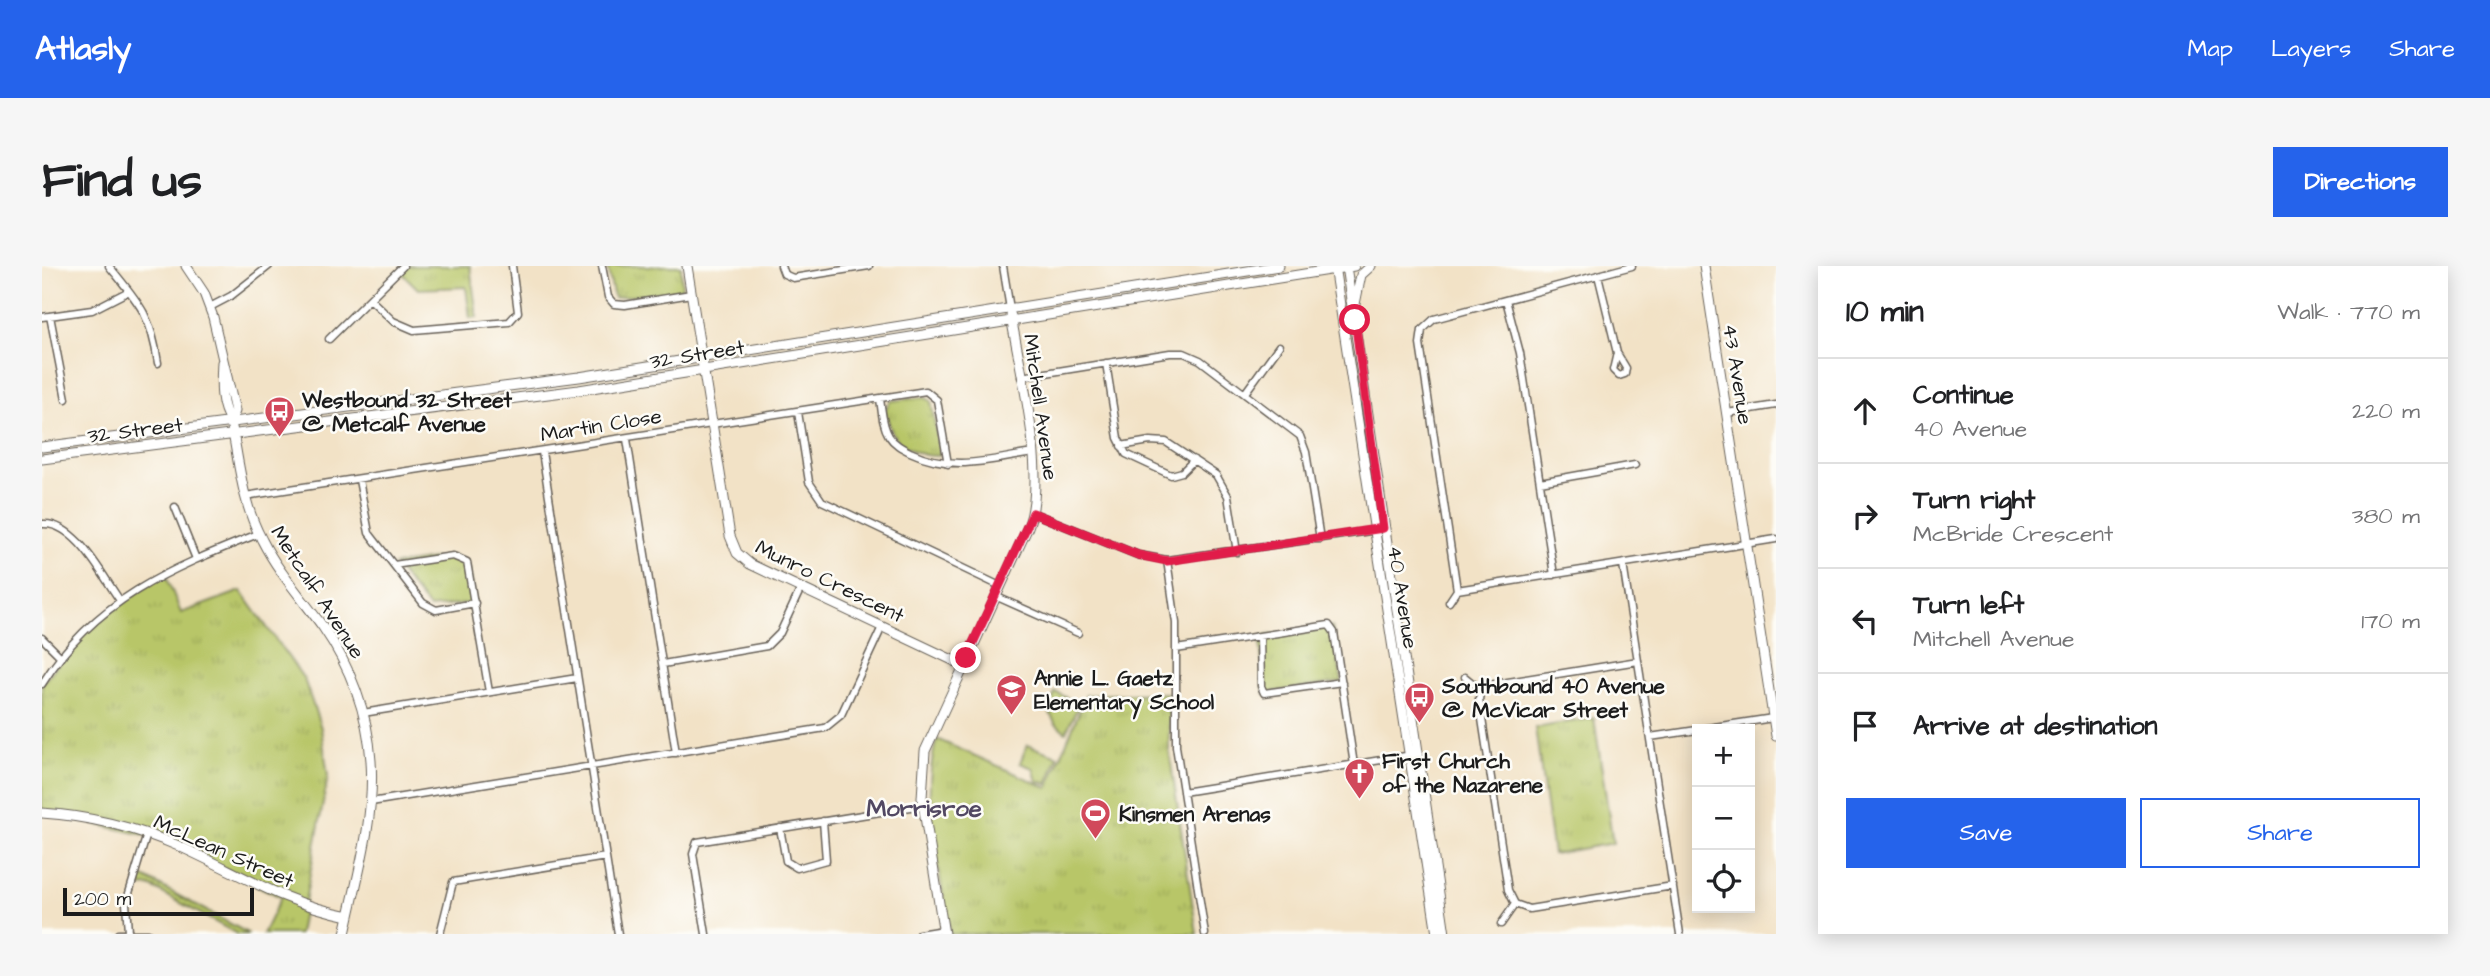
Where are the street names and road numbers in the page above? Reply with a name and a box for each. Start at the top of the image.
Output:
street label: 43 Avenue [1715,322,1760,427]
street label: Mitchell Avenue [1016,332,1065,482]
street label: 32 Street [647,333,747,376]
street label: Martin Close [539,402,664,449]
street label: 32 Street [86,410,185,451]
street label: Metcalf Avenue [264,520,372,665]
street label: Munro Crescent [750,533,910,630]
street label: 40 Avenue [1380,543,1425,651]
street label: McLean Street [149,808,299,896]

